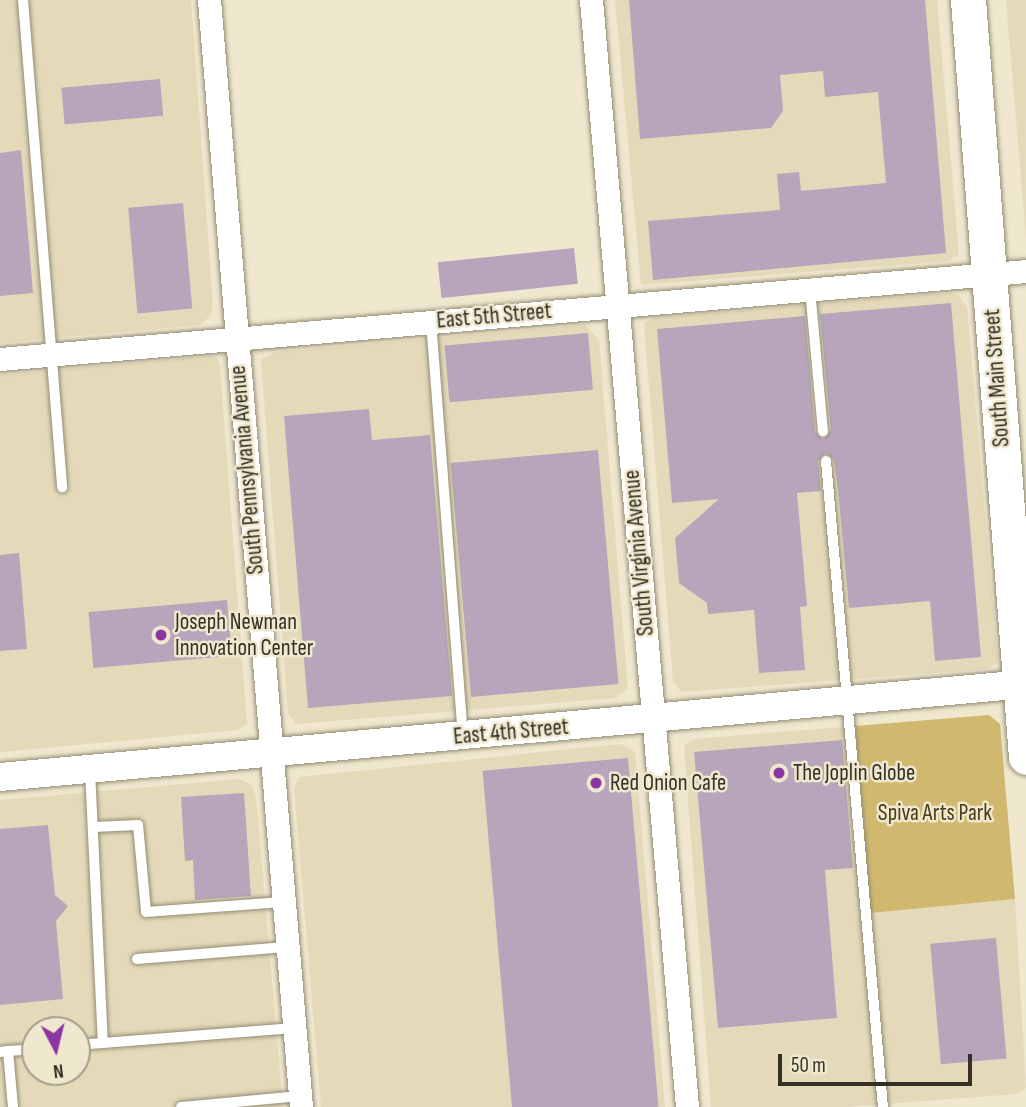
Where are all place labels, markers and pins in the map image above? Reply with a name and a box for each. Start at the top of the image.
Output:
place label: Joseph Newman Innovation Center [175,608,313,662]
marker: Joseph Newman Innovation Center [153,627,169,643]
place label: The Joplin Globe [793,759,915,787]
marker: The Joplin Globe [771,765,787,781]
place label: Red Onion Cafe [610,769,726,797]
marker: Red Onion Cafe [588,775,604,791]

